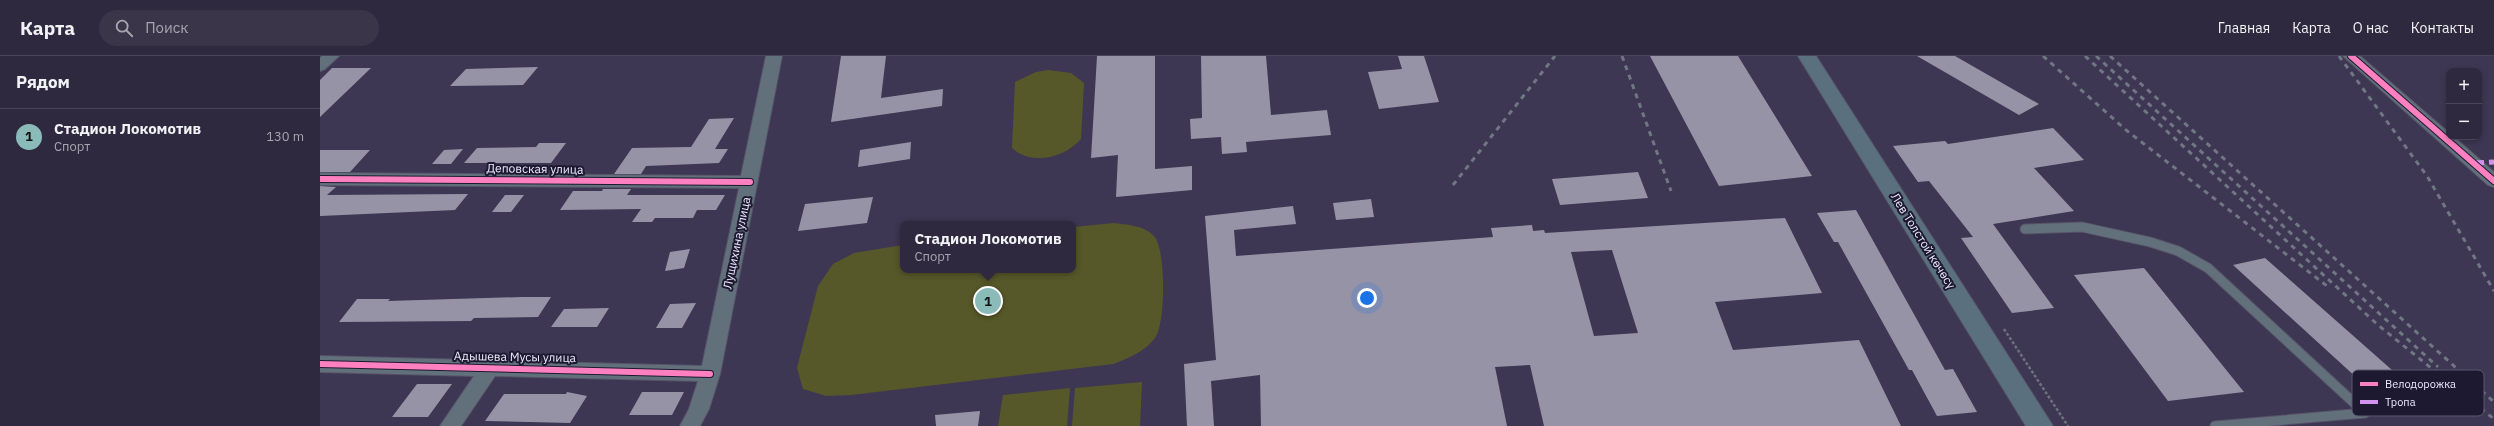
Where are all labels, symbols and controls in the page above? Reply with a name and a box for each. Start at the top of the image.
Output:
search box [99,10,379,46]
text: Карта [20,16,75,40]
icon: search [113,17,135,39]
text: Поиск [145,18,189,37]
text: Главная [2218,19,2270,37]
text: Карта [2292,19,2331,37]
text: О нас [2353,19,2389,37]
text: Контакты [2411,19,2474,37]
map controls [2446,68,2482,140]
button: + [2446,68,2482,104]
text: Рядом [16,71,70,93]
button: − [2446,104,2482,140]
text: Стадион Локомотив [54,119,201,138]
text: 1 [25,128,33,145]
text: 130 m [266,128,304,145]
text: Спорт [54,138,90,155]
street label: Деповская улица [486,160,584,177]
street label: Лев Толстой көчөсү [1888,190,1959,292]
street label: Лущихина улица [719,195,754,290]
popup [900,221,1076,273]
text: Стадион Локомотив [914,229,1062,248]
text: Спорт [914,248,951,265]
pin: 1 [975,286,1001,316]
your location [1357,288,1377,308]
street label: Адышева Мусы улица [454,348,577,365]
legend [2352,370,2484,416]
text: Велодорожка [2385,377,2456,391]
text: Тропа [2385,395,2416,409]

